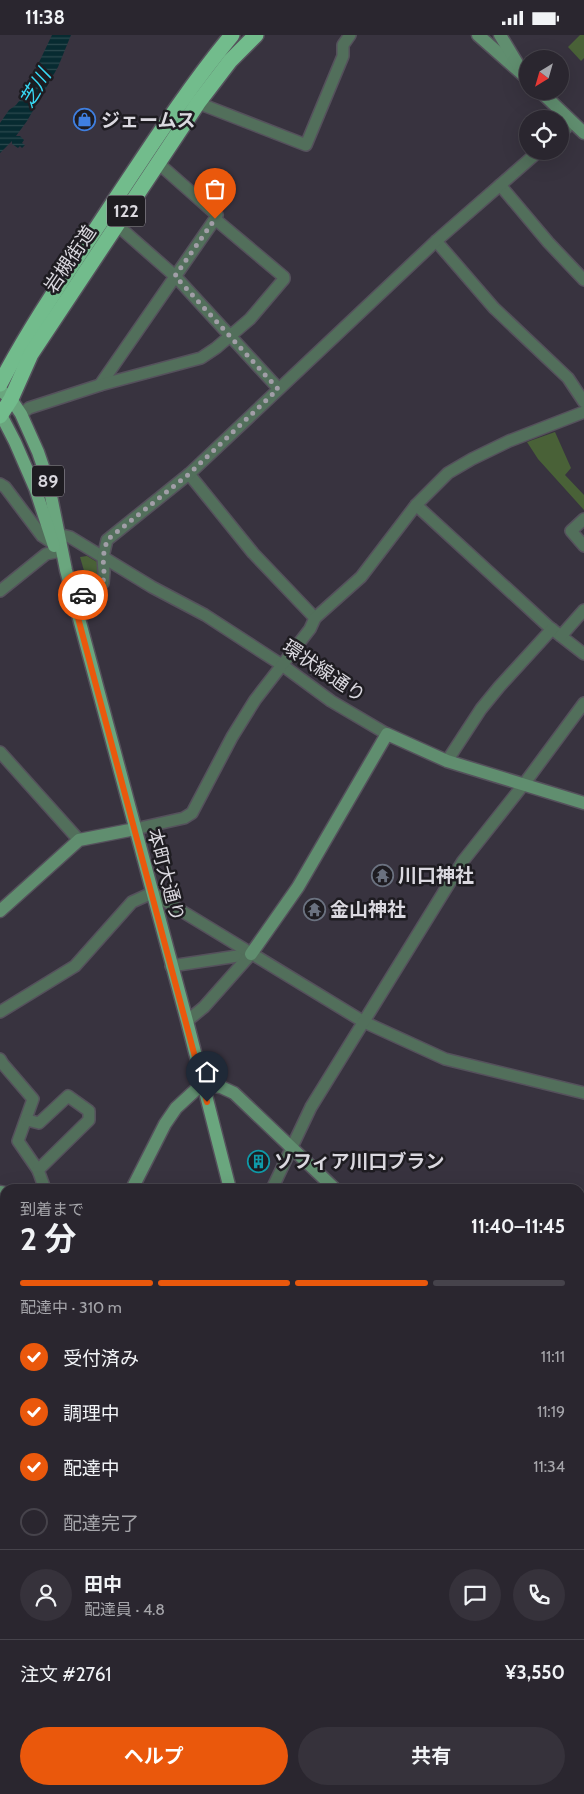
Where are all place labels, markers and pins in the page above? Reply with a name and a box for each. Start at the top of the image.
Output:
shop icon: ジェームス [73,108,97,132]
place label: ジェームス [101,109,195,132]
pin [194,168,236,219]
temple icon: 川口神社 [370,863,394,887]
place label: 川口神社 [398,864,474,887]
temple icon: 金山神社 [302,897,326,921]
place label: 金山神社 [330,898,406,921]
pin [186,1051,228,1102]
building icon: ソフィア川口ブラン [246,1149,270,1173]
place label: ソフィア川口ブラン [274,1150,445,1173]

